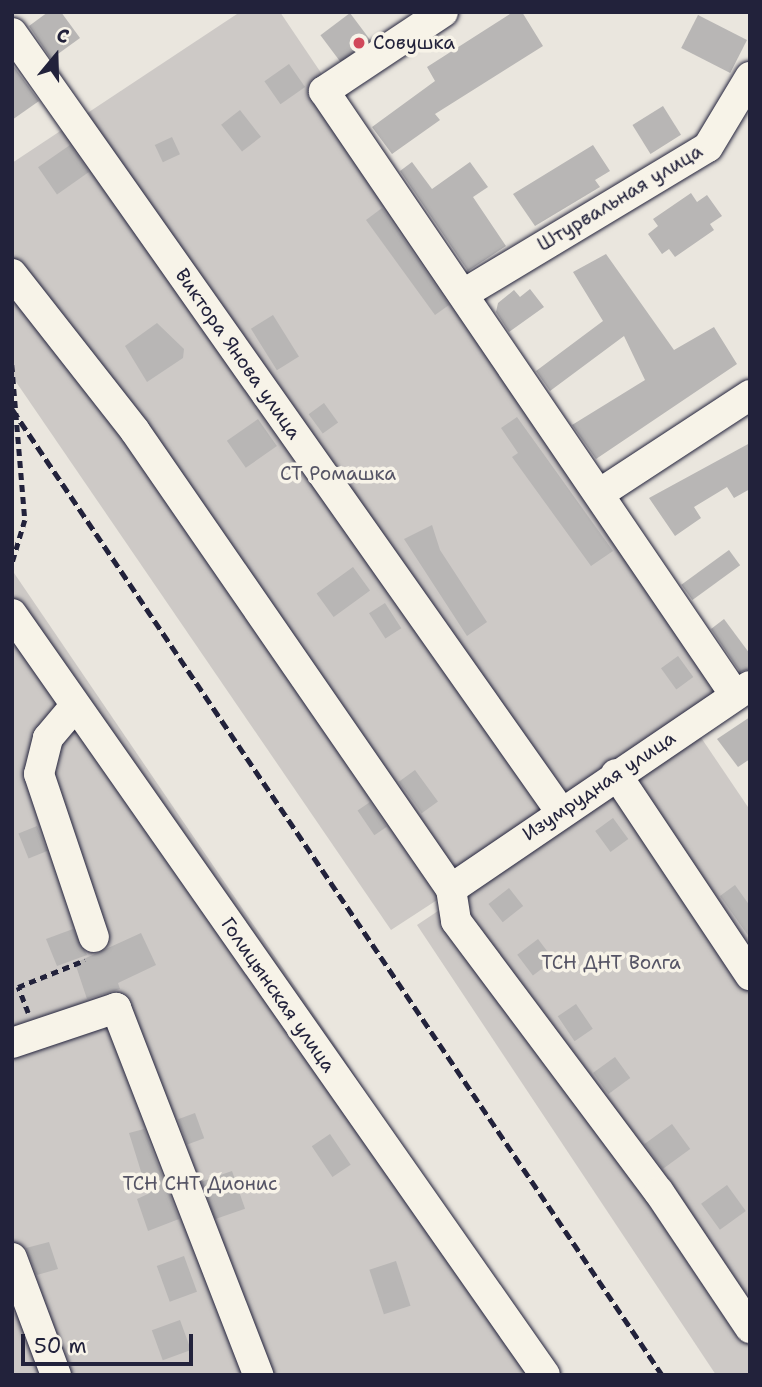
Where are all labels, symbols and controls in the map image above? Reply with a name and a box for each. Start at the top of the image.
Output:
north arrow [21,21,91,91]
text: С [53,22,73,49]
place label: Совушка [373,32,455,54]
marker: Совушка [351,35,367,51]
street label: Штурвальная улица [533,140,707,256]
street label: Виктора Янова улица [170,264,306,444]
park label: СТ Ромашка [280,463,396,485]
street label: Изумрудная улица [518,726,680,846]
street label: Голицынская улица [216,913,340,1077]
park label: ТСН ДНТ Волга [541,952,681,974]
park label: ТСН СНТ Дионис [122,1173,278,1195]
scale bar [24,1320,196,1364]
text: 50 m [34,1332,87,1360]

